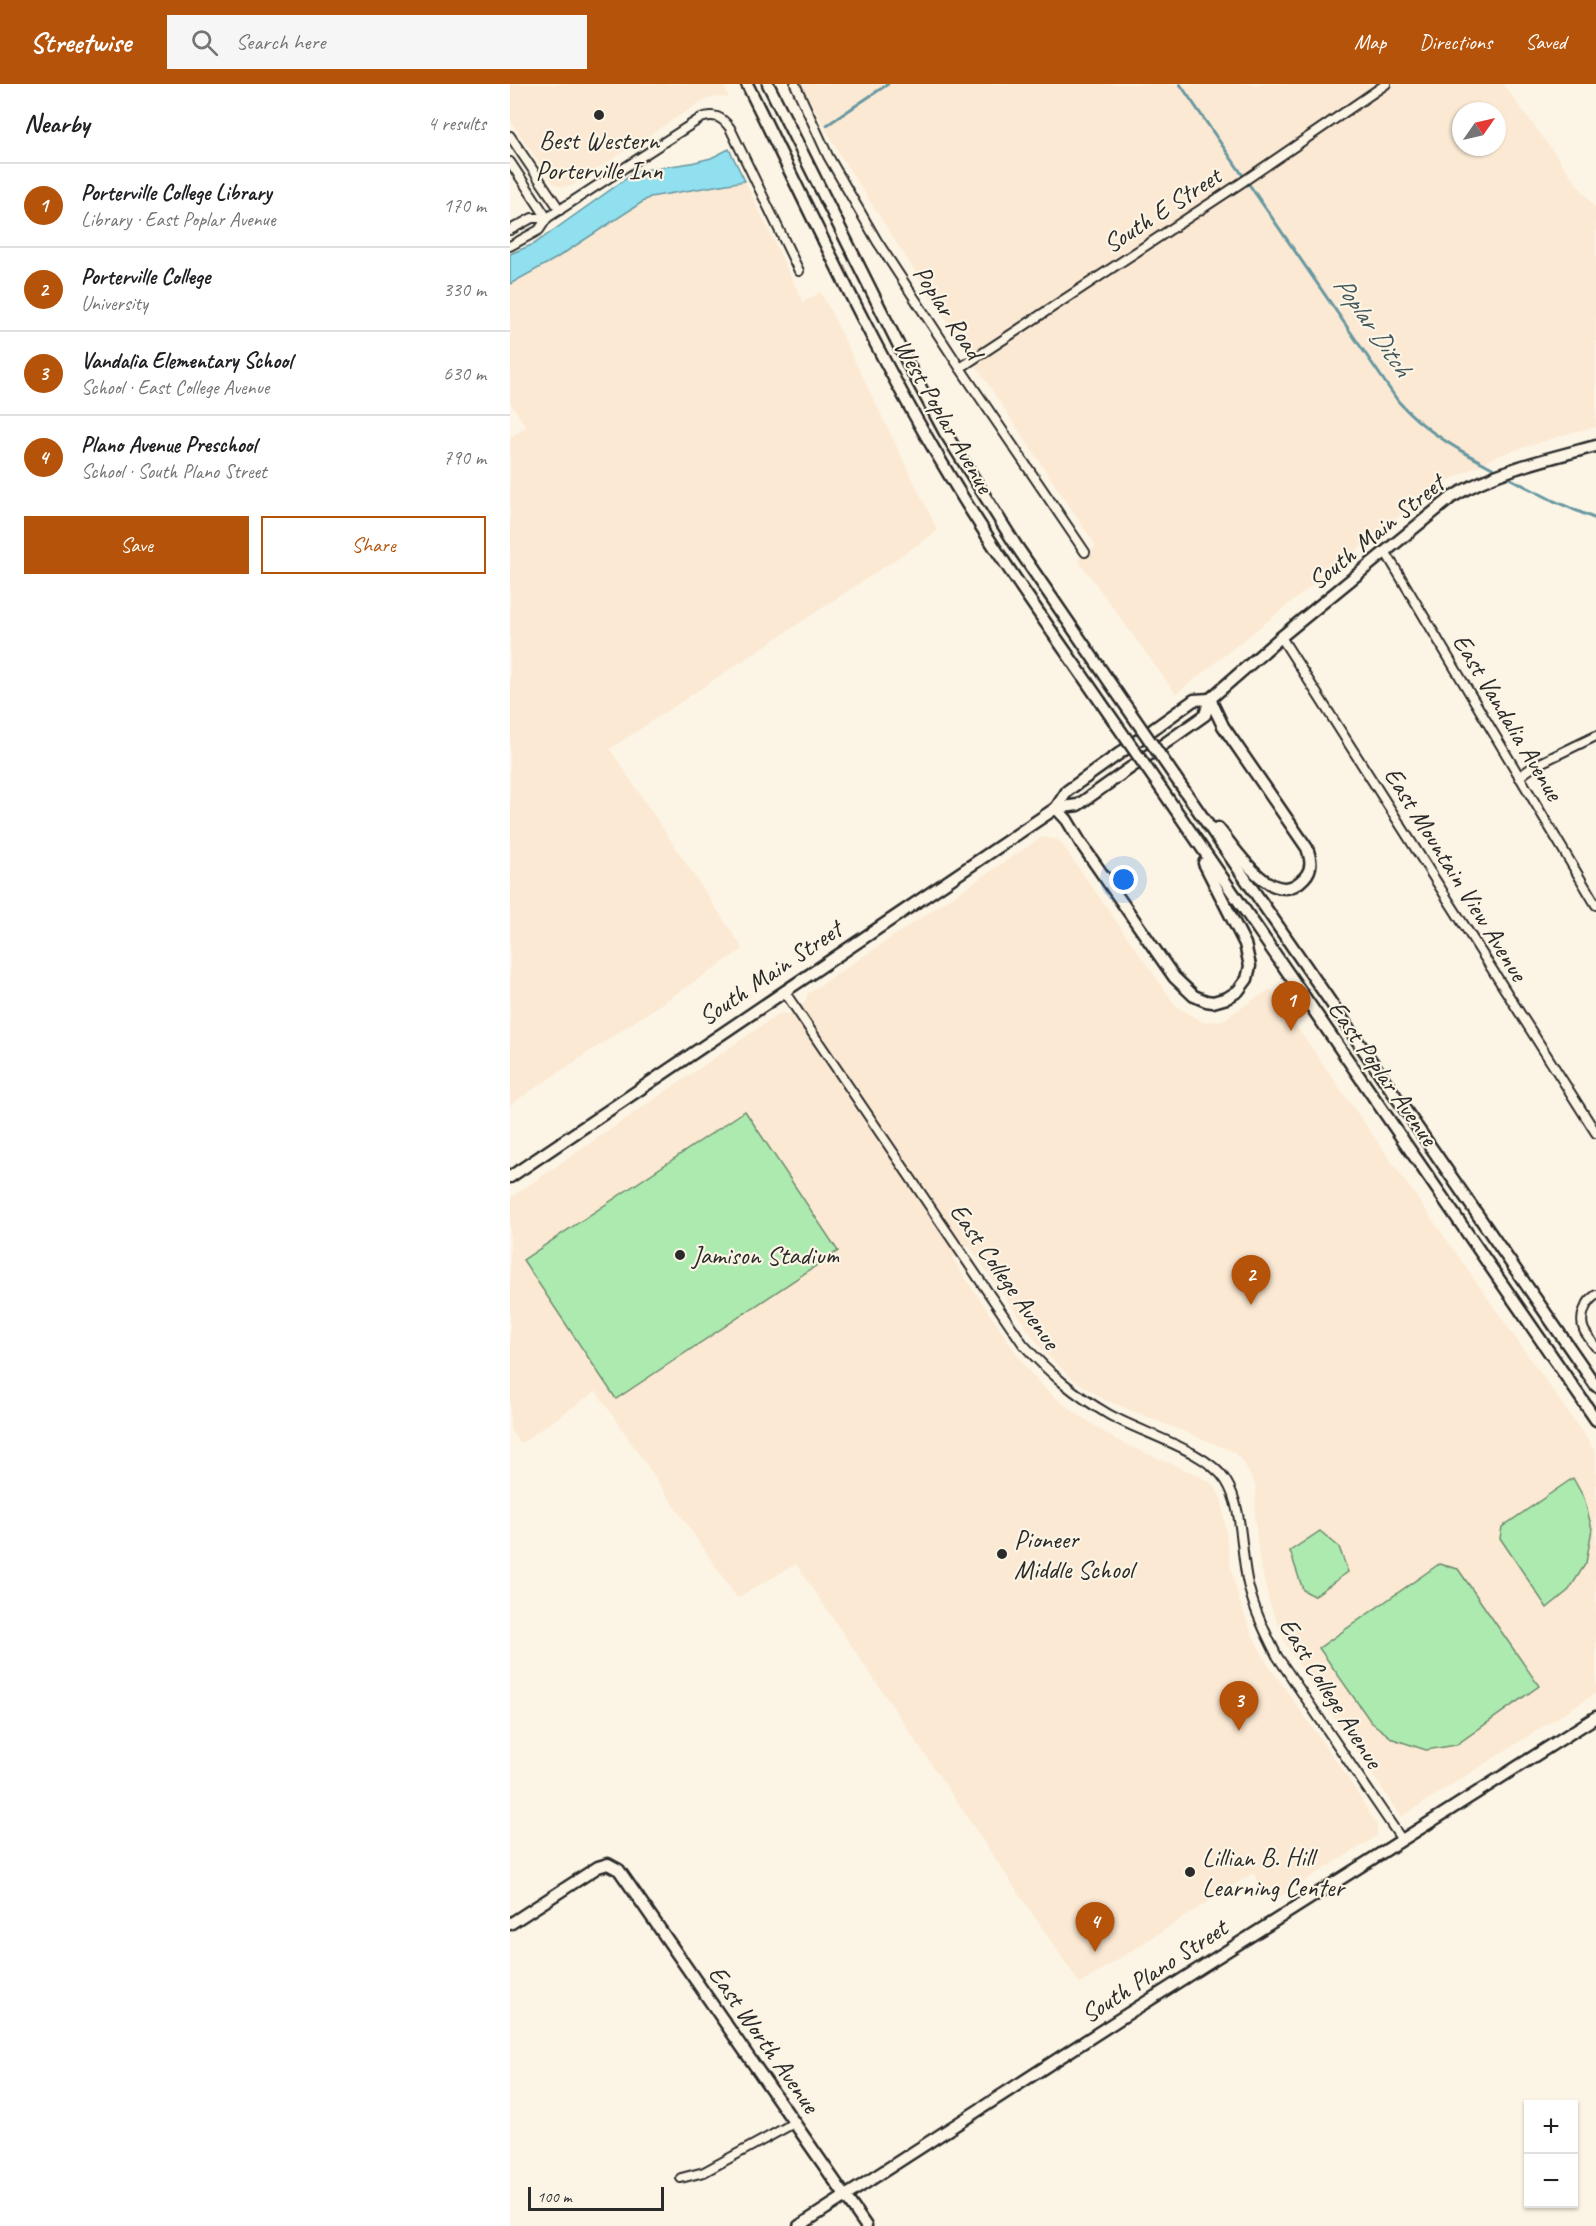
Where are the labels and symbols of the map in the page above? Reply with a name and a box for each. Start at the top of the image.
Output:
north arrow [1452,102,1506,156]
marker: Best Western Porterville Inn [592,108,606,122]
place label: Best Western Porterville Inn [536,124,663,187]
street label: South E Street [1097,158,1229,260]
street label: Poplar Road [906,259,993,368]
water label: Poplar Ditch [1326,269,1421,384]
street label: West Poplar Avenue [887,333,1002,500]
street label: South Main Street [1301,465,1453,597]
street label: East Vandalia Avenue [1445,628,1572,808]
street label: East Mountain View Avenue [1377,761,1537,989]
your location [1109,865,1138,894]
street label: South Main Street [692,911,851,1033]
pin: 1 [1272,982,1310,1031]
street label: East Poplar Avenue [1321,994,1446,1153]
street label: East College Avenue [942,1196,1069,1358]
place label: Jamison Stadium [690,1239,840,1272]
marker: Jamison Stadium [673,1248,687,1262]
pin: 2 [1232,1256,1270,1305]
place label: Pioneer Middle School [1014,1523,1138,1586]
marker: Pioneer Middle School [995,1547,1009,1561]
street label: East College Avenue [1272,1612,1392,1777]
pin: 3 [1220,1682,1258,1731]
place label: Lillian B. Hill Learning Center [1202,1841,1347,1904]
marker: Lillian B. Hill Learning Center [1183,1865,1197,1879]
pin: 4 [1076,1902,1114,1952]
street label: South Plano Street [1075,1910,1235,2031]
street label: East Worth Avenue [701,1959,828,2120]
scale bar [528,2184,664,2212]

